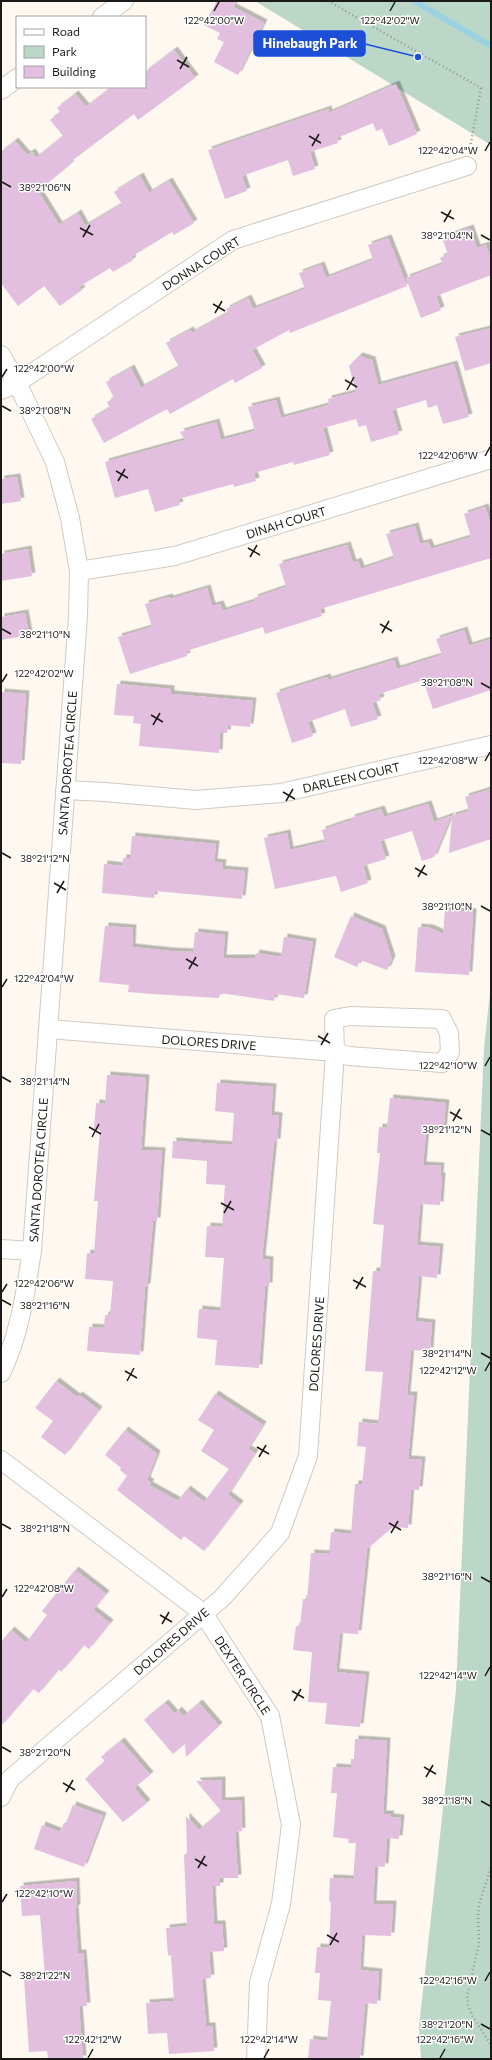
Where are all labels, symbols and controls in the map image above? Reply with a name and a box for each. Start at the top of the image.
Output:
text: 122°42'00"W [184,14,244,26]
text: 122°42'02"W [360,14,420,26]
legend [16,16,146,88]
text: Road [52,24,80,38]
callout: Hinebaugh Park [254,31,365,56]
text: Hinebaugh Park [263,35,358,51]
text: Park [52,44,78,58]
text: Building [52,64,96,78]
text: 122°42'04"W [418,144,478,156]
text: 38°21'06"N [19,181,71,193]
text: 38°21'04"N [421,229,473,241]
street label: DONNA COURT [159,233,243,293]
text: 122°42'00"W [14,362,74,374]
text: 38°21'08"N [19,404,71,416]
text: 122°42'06"W [418,449,478,461]
street label: DINAH COURT [244,503,328,541]
text: 38°21'10"N [20,628,70,640]
text: 122°42'02"W [14,667,74,679]
text: 38°21'08"N [421,676,473,688]
street label: SANTA DOROTEA CIRCLE [55,690,79,836]
text: 122°42'08"W [418,754,478,766]
street label: DARLEEN COURT [301,759,401,795]
text: 38°21'12"N [20,852,70,864]
text: 38°21'10"N [422,900,472,912]
text: 122°42'04"W [14,972,74,984]
street label: DOLORES DRIVE [161,1032,257,1052]
text: 122°42'10"W [419,1059,477,1071]
text: 38°21'14"N [20,1075,70,1087]
street label: SANTA DOROTEA CIRCLE [26,1097,50,1243]
text: 38°21'12"N [422,1123,472,1135]
text: 122°42'06"W [14,1277,74,1289]
street label: DOLORES DRIVE [306,1296,326,1392]
text: 38°21'16"N [20,1299,70,1311]
text: 38°21'14"N [422,1347,472,1359]
text: 122°42'12"W [419,1364,477,1376]
text: 38°21'18"N [20,1522,70,1534]
text: 38°21'16"N [422,1570,472,1582]
text: 122°42'08"W [14,1582,74,1594]
street label: DOLORES DRIVE [130,1604,212,1678]
street label: DEXTER CIRCLE [212,1633,274,1717]
text: 122°42'14"W [419,1669,477,1681]
text: 38°21'20"N [19,1746,71,1758]
text: 38°21'18"N [422,1794,472,1806]
text: 122°42'10"W [15,1887,73,1899]
text: 38°21'22"N [20,1969,70,1981]
text: 122°42'16"W [419,1974,477,1986]
text: 38°21'20"N [421,2018,473,2030]
text: 122°42'12"W [64,2033,122,2045]
text: 122°42'14"W [240,2033,298,2045]
text: 122°42'16"W [416,2033,474,2045]

